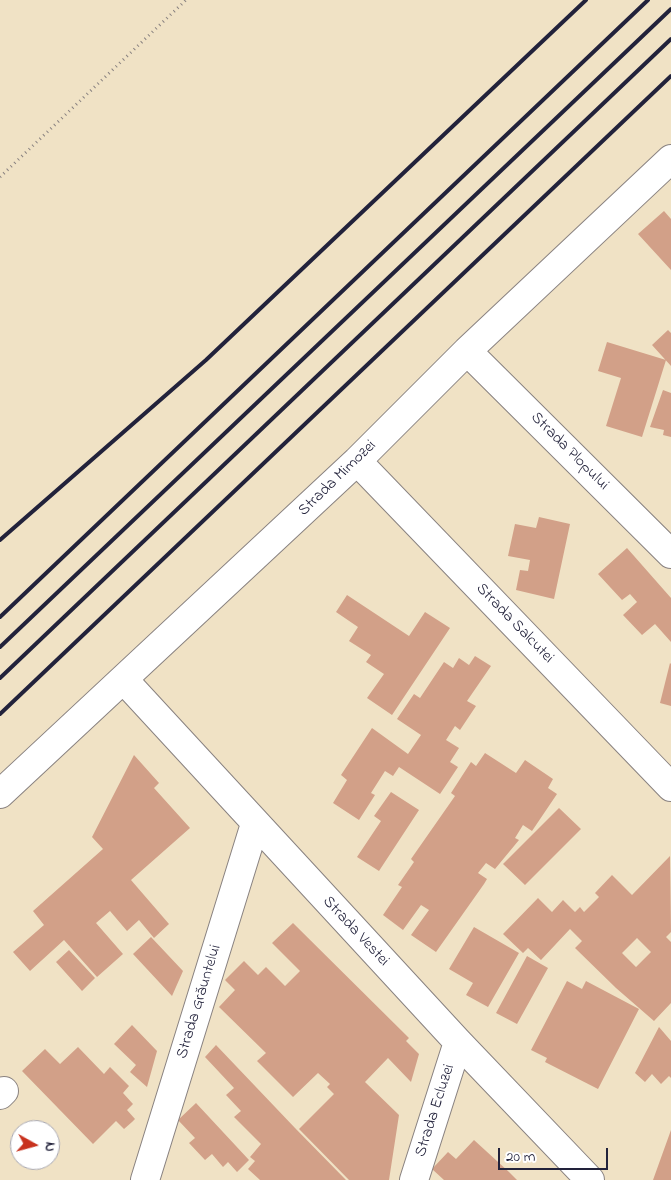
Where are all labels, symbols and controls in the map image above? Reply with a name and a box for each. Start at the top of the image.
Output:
street label: Strada Plopului [526,409,612,495]
street label: Strada Mimozei [295,437,381,521]
street label: Strada Salcutei [471,580,557,668]
street label: Strada Vestei [318,893,392,971]
street label: Strada Grăuntelui [174,943,226,1061]
street label: Strada Ecluzei [412,1062,460,1160]
north arrow [10,1120,60,1170]
scale bar [501,1138,611,1170]
text: N [38,1141,60,1153]
text: 20 m [506,1146,535,1168]

